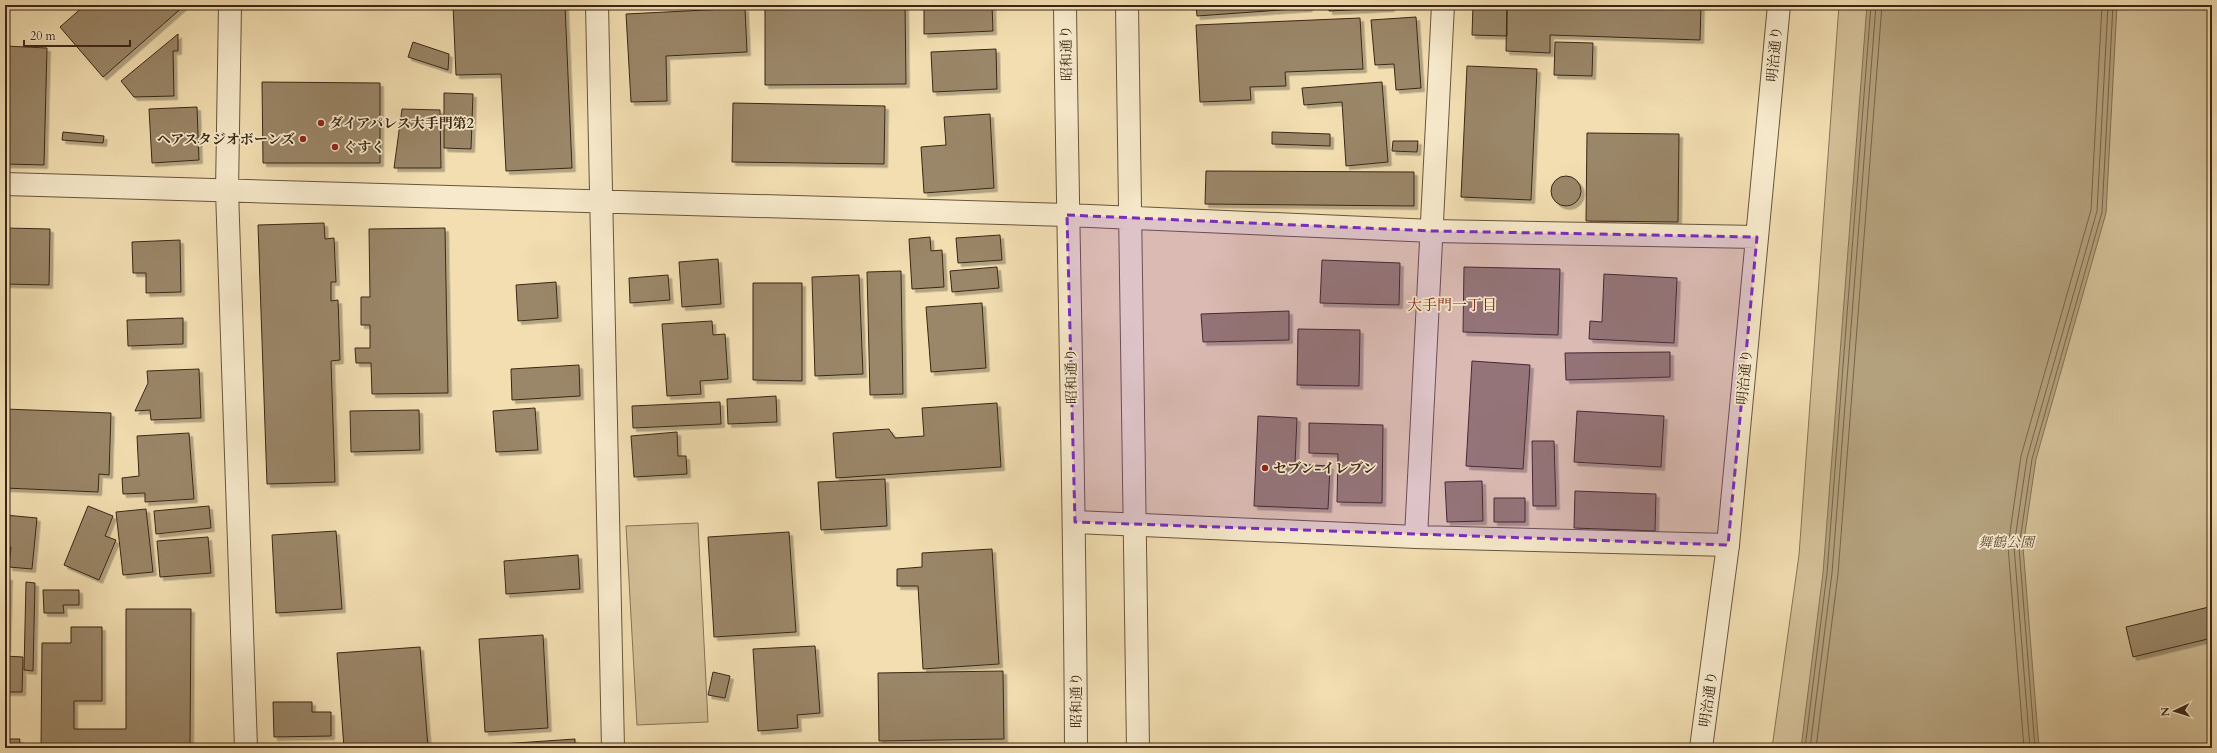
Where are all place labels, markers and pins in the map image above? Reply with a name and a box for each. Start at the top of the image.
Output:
place label: ダイアパレス大手門第2 [329,114,474,133]
marker: ダイアパレス大手門第2 [316,118,326,128]
place label: ヘアスタジオボーンズ [157,130,295,149]
marker: ヘアスタジオボーンズ [298,134,308,144]
place label: ぐすく [343,138,385,157]
marker: ぐすく [330,142,340,152]
place label: セブン-イレブン [1273,459,1377,478]
marker: セブン-イレブン [1260,463,1270,473]

